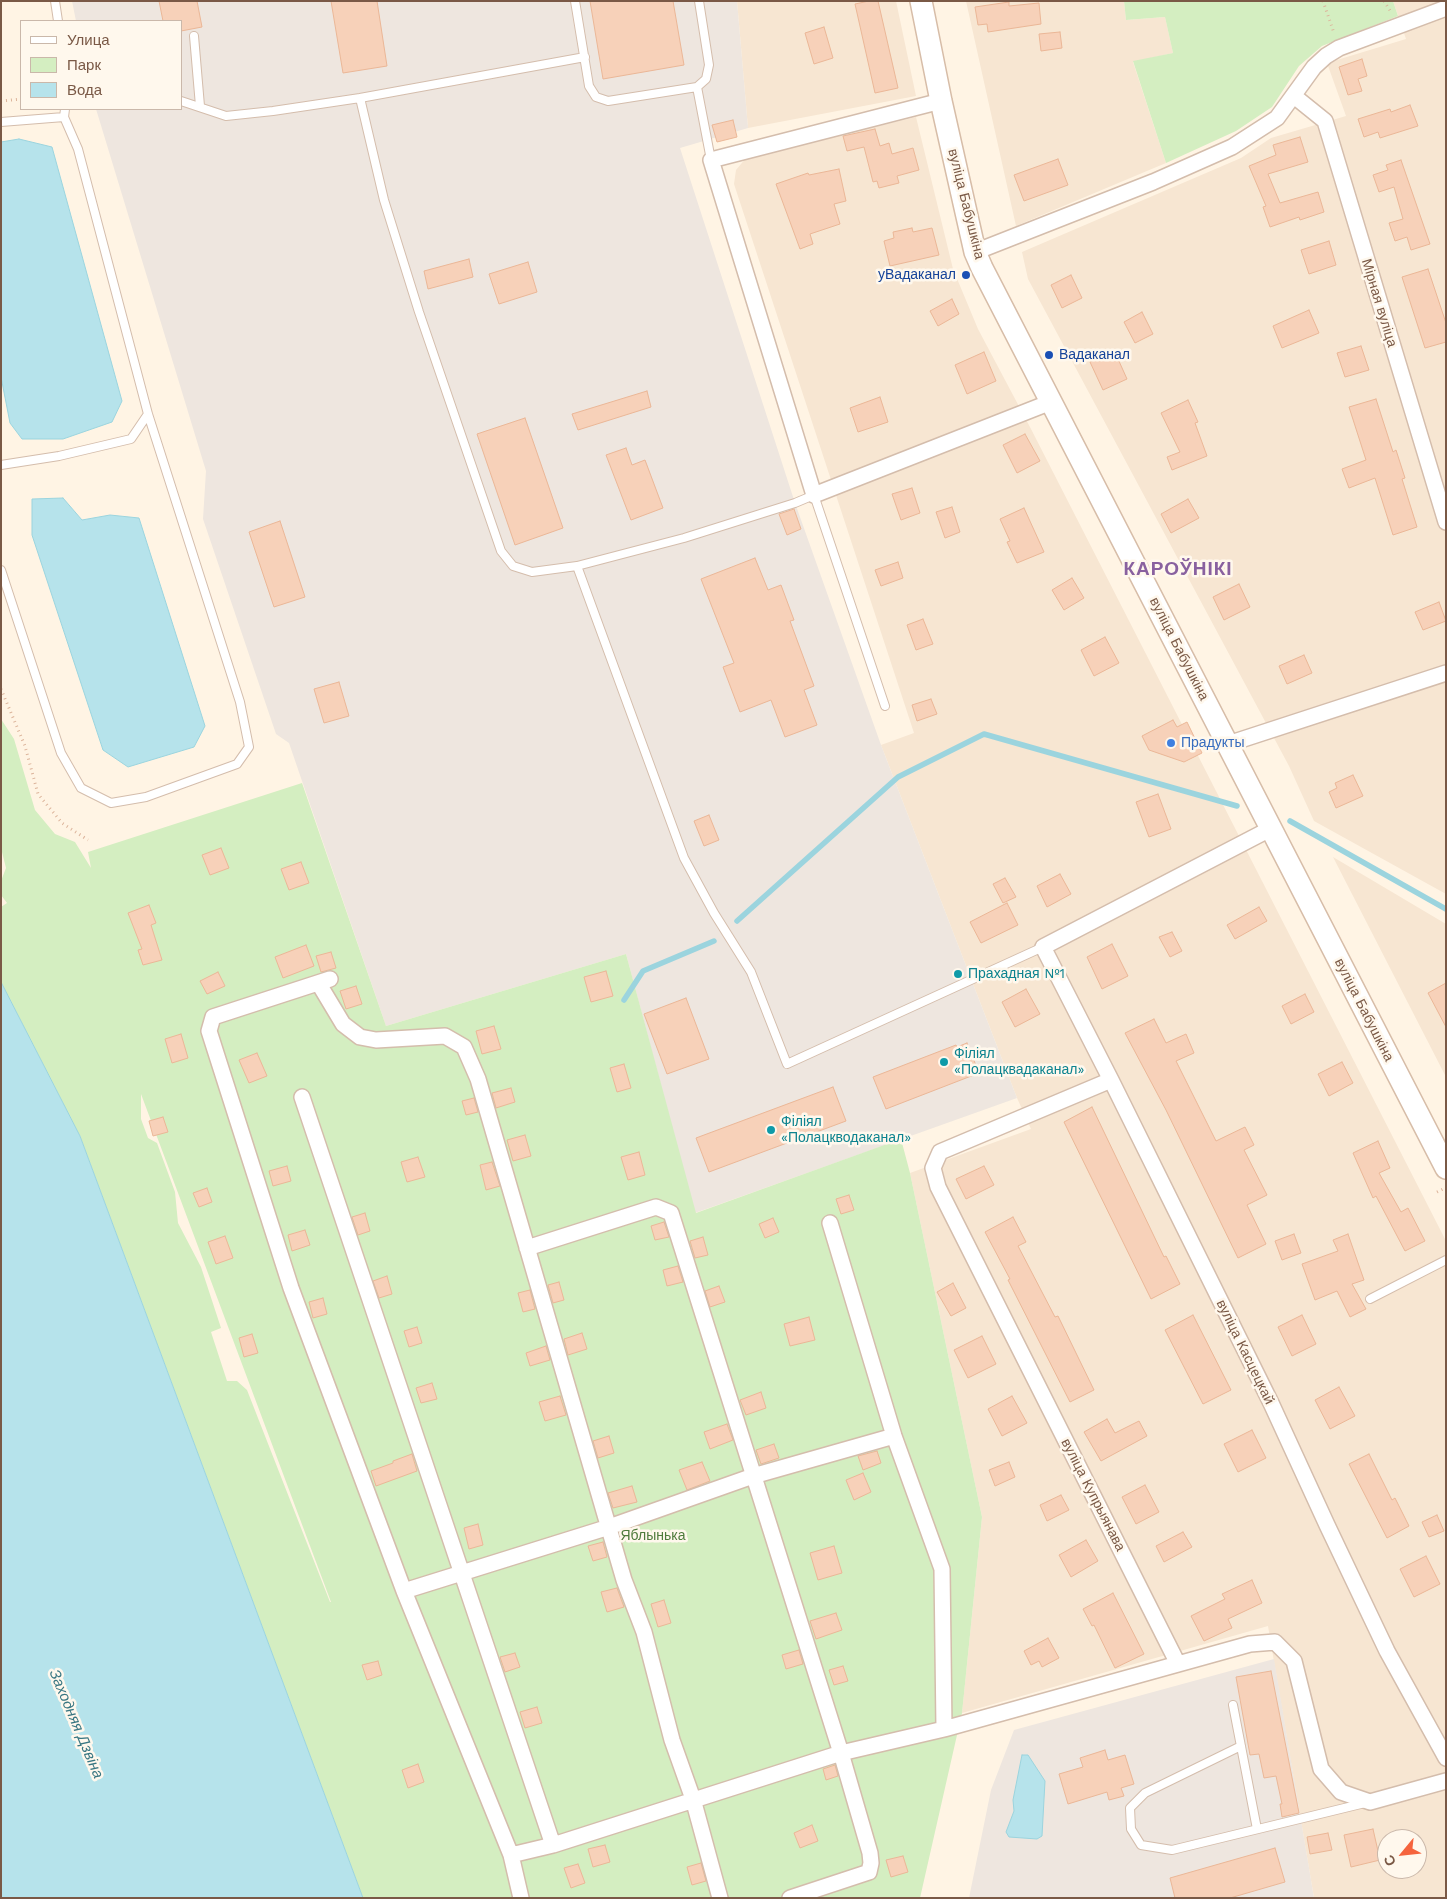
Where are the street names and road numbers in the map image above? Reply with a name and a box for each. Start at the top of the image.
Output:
street label: вуліца Бабушкіна [944,147,988,261]
street label: Мірная вуліца [1358,257,1400,349]
street label: вуліца Бабушкіна [1146,595,1212,703]
street label: вуліца Бабушкіна [1331,956,1397,1064]
street label: вуліца Касцецкай [1212,1297,1278,1407]
street label: вуліца Купрыянава [1057,1436,1129,1554]

